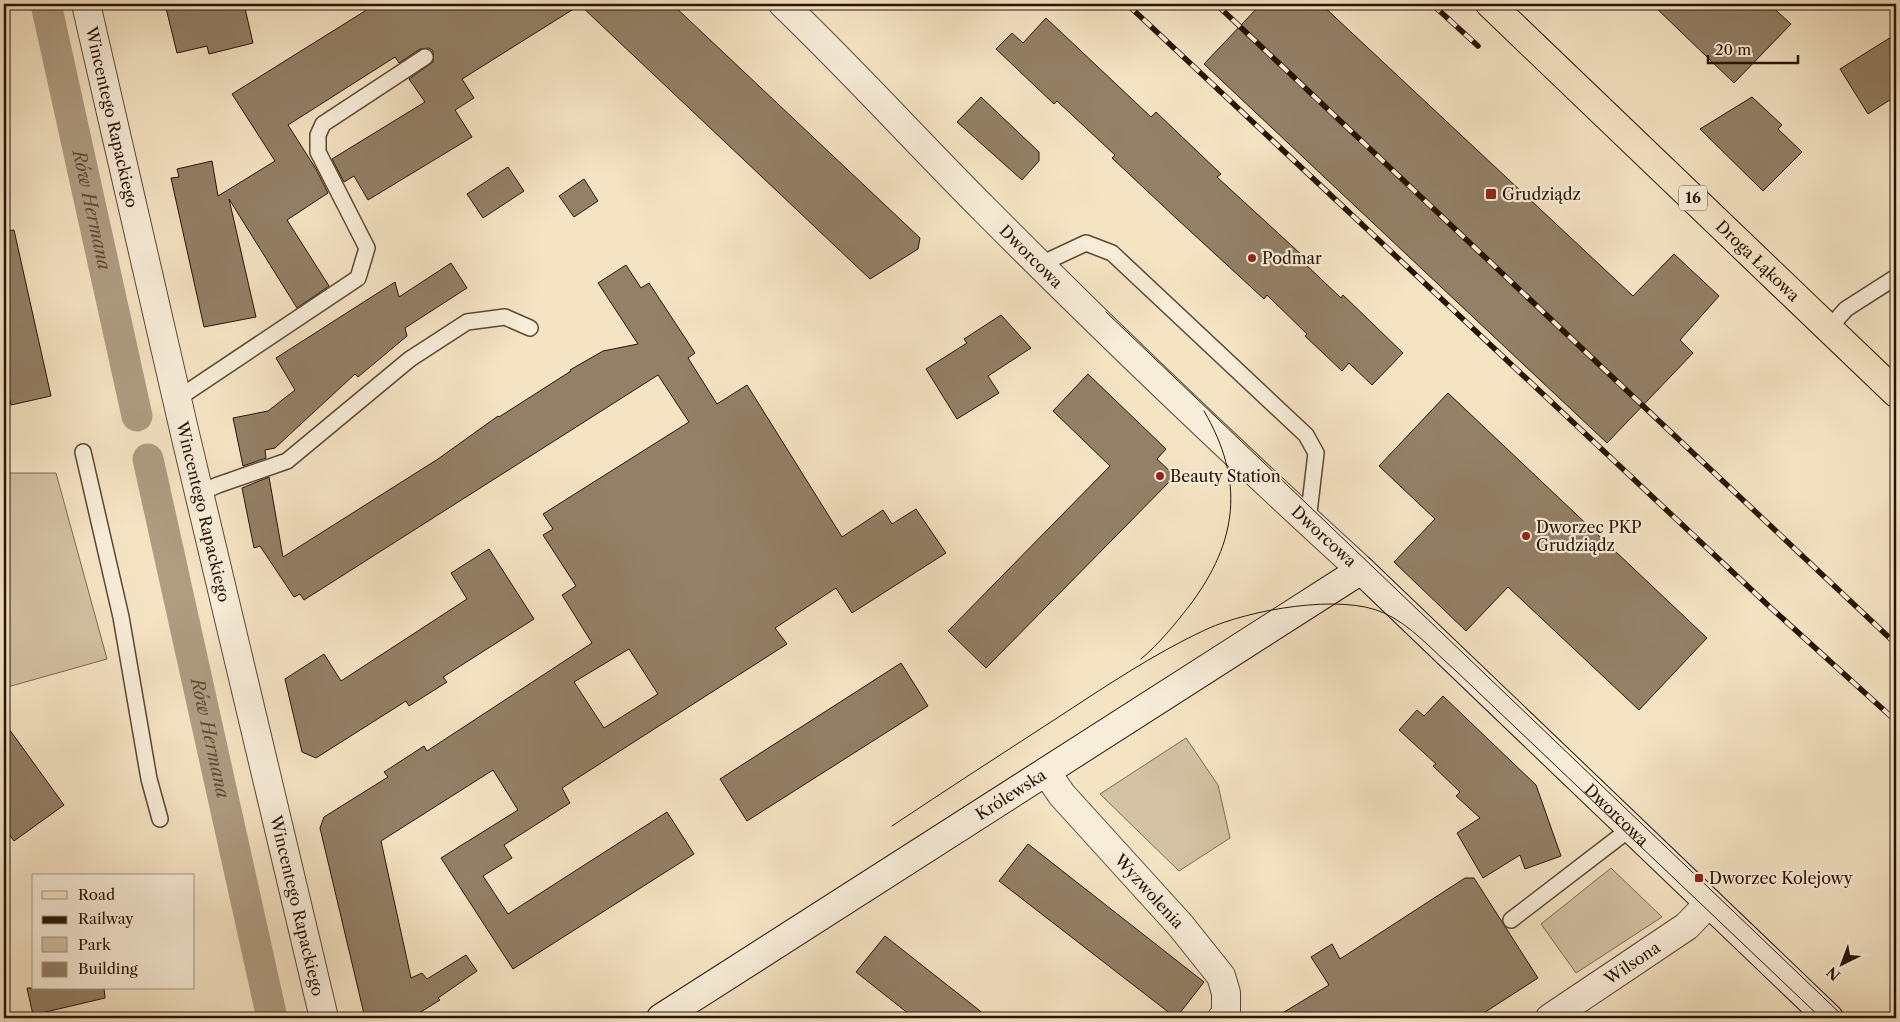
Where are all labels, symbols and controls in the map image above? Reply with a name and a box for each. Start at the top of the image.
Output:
street label: Wincentego Rapackiego [81,24,143,210]
scale bar [1708,32,1798,64]
text: 20 m [1715,40,1751,59]
water label: Rów Hermana [67,146,115,272]
place label: Grudziądz [1502,184,1581,204]
road number: 16 [1679,186,1707,210]
marker: Grudziądz [1484,187,1498,201]
street label: Droga Łąkowa [1712,216,1804,306]
street label: Dworcowa [995,221,1068,292]
place label: Podmar [1262,248,1322,268]
marker: Podmar [1246,252,1258,264]
street label: Wincentego Rapackiego [172,418,235,604]
place label: Beauty Station [1170,466,1281,486]
marker: Beauty Station [1154,470,1166,482]
street label: Dworcowa [1287,501,1361,571]
place label: Dworzec PKP Grudziądz [1536,517,1642,555]
marker: Dworzec PKP Grudziądz [1520,530,1532,542]
water label: Rów Hermana [186,674,234,801]
street label: Królewska [972,764,1050,824]
street label: Dworcowa [1580,779,1653,850]
street label: Wincentego Rapackiego [266,812,328,998]
street label: Wyzwolenia [1110,849,1189,933]
place label: Dworzec Kolejowy [1709,868,1854,888]
marker: Dworzec Kolejowy [1693,872,1705,884]
legend [32,874,195,990]
text: Road [78,885,115,904]
text: Railway [78,909,134,928]
text: Park [78,935,112,954]
street label: Wilsona [1600,937,1664,989]
north arrow [1818,940,1868,990]
text: Building [78,959,138,978]
text: N [1823,963,1844,984]

